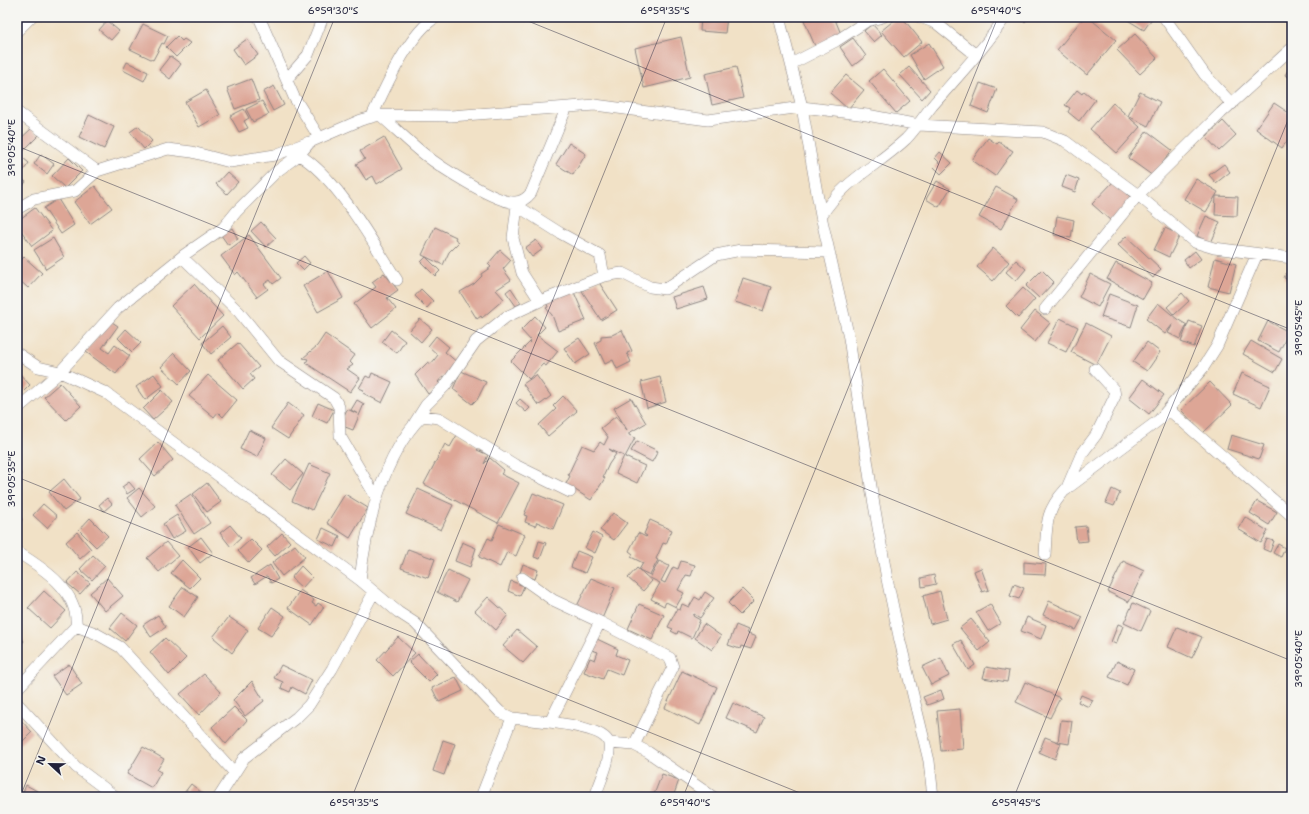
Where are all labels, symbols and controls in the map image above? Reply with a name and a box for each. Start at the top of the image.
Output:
text: 6°59'30"S [308,4,359,17]
text: 6°59'35"S [640,4,690,17]
text: 6°59'40"S [971,4,1022,17]
text: 39°05'40"E [5,119,18,177]
text: 39°05'45"E [1292,300,1305,356]
text: 39°05'35"E [5,451,18,507]
text: 39°05'40"E [1292,630,1305,688]
north arrow [30,744,70,784]
text: N [33,753,50,767]
text: 6°59'35"S [329,796,379,809]
text: 6°59'40"S [660,796,711,809]
text: 6°59'45"S [991,796,1041,809]

